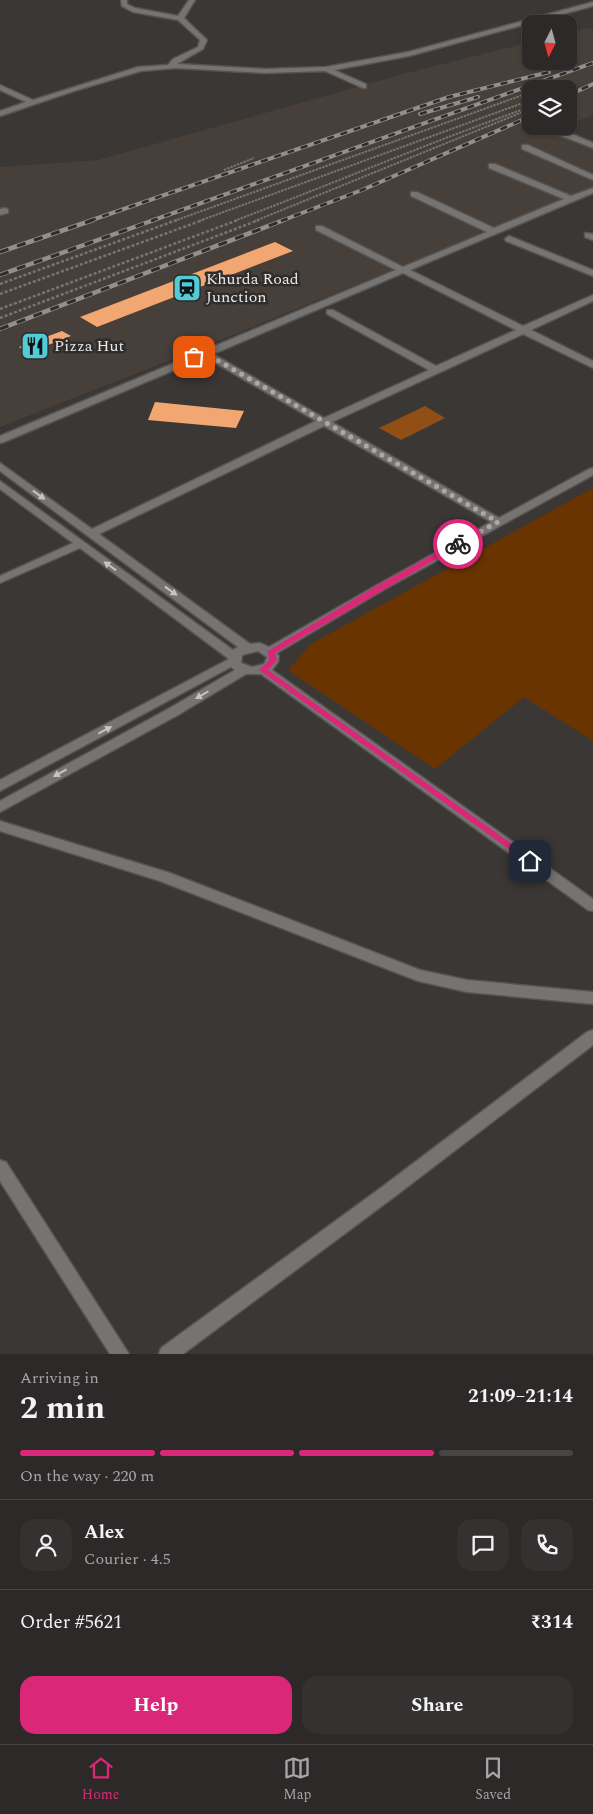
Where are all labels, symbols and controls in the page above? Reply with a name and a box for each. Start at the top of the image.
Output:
north arrow [522,15,578,70]
map controls [522,15,577,135]
button: layers [522,80,577,135]
place label: Khurda Road Junction [206,267,299,309]
station icon: Khurda Road Junction [172,273,202,303]
restaurant icon: Pizza Hut [20,331,50,361]
place label: Pizza Hut [54,334,124,358]
pin [173,336,215,378]
icon: bag [180,343,208,371]
one-way arrow [32,490,46,500]
courier [433,519,483,569]
icon: bike [444,530,472,558]
one-way arrow [103,561,117,571]
one-way arrow [164,585,177,596]
one-way arrow [195,691,210,699]
one-way arrow [97,726,112,734]
one-way arrow [54,769,67,778]
pin [509,840,551,882]
icon: home [516,847,544,875]
text: Arriving in [20,1366,99,1390]
text: 21:09–21:14 [468,1382,573,1411]
text: 2 min [20,1384,105,1433]
text: On the way · 220 m [20,1464,154,1488]
text: Alex [84,1518,125,1547]
button: person [20,1519,72,1571]
button: chat [457,1519,509,1571]
button: phone [521,1519,573,1571]
text: Courier · 4.5 [84,1547,171,1571]
text: Order #5621 [20,1608,123,1637]
text: ₹314 [530,1608,573,1637]
button: Help [20,1676,292,1734]
button: Share [302,1676,573,1734]
tab: Home [82,1754,120,1805]
tab: Map [283,1754,312,1805]
tab: Saved [475,1754,511,1805]

